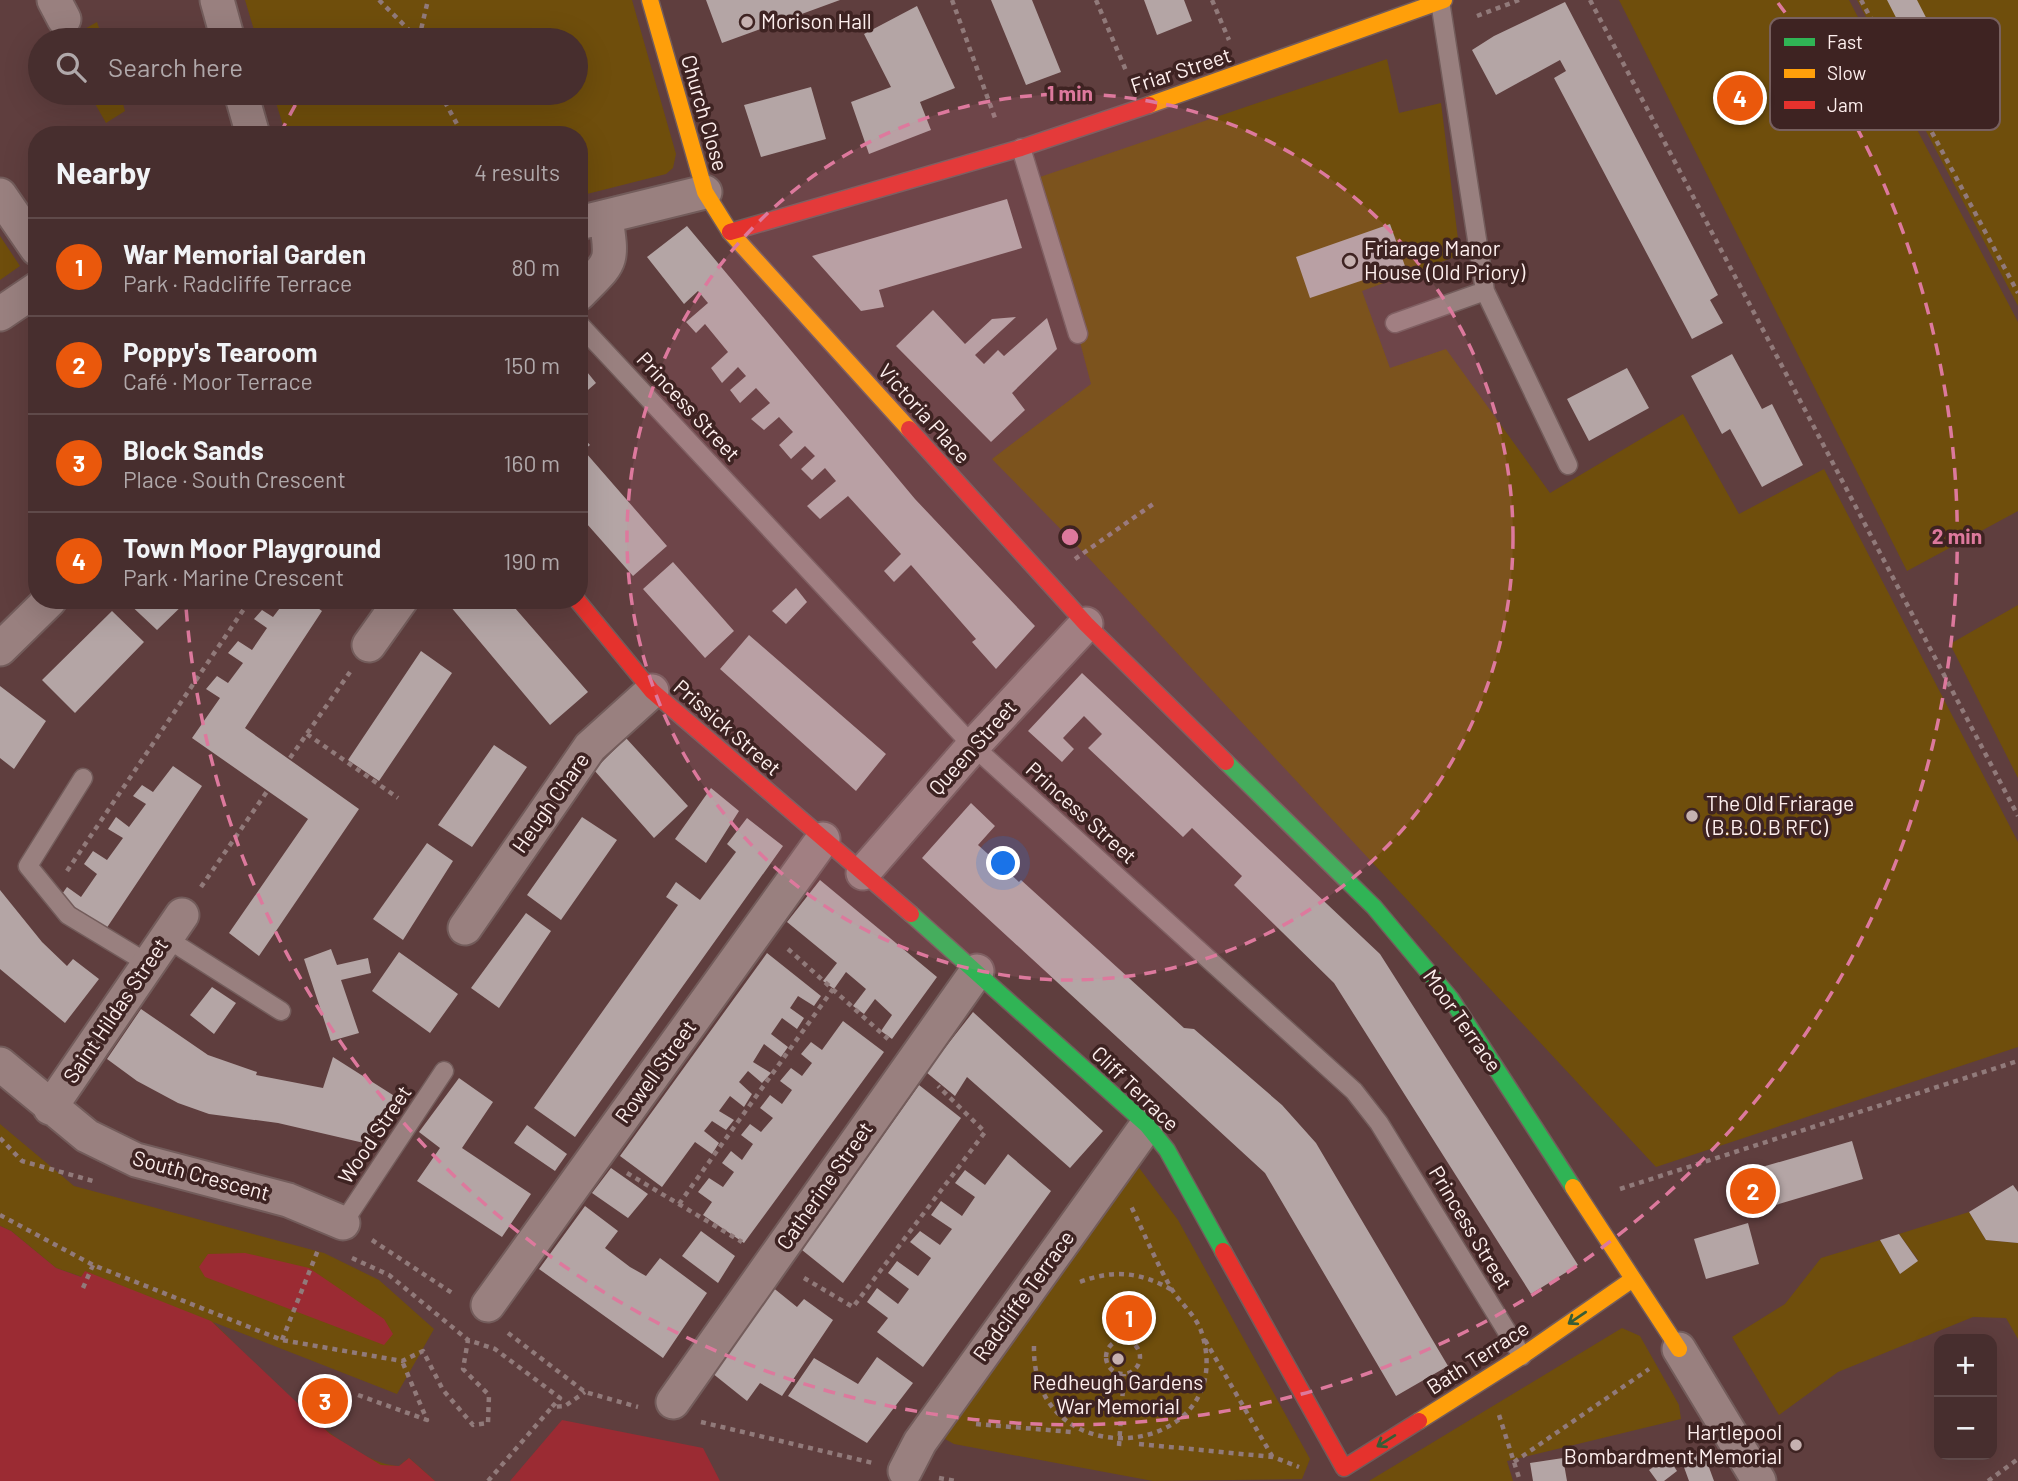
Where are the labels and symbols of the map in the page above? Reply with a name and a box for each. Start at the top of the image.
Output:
place label: Morison Hall [761,8,872,33]
marker: Morison Hall [739,14,755,30]
legend [1770,18,2000,130]
text: Fast [1827,30,1863,53]
street label: Friar Street [1127,42,1234,98]
street label: Church Close [677,52,734,174]
text: Slow [1827,61,1866,84]
pin: 4 [1717,72,1763,124]
text: 1 min [1047,80,1093,105]
text: Jam [1827,93,1863,116]
place label: Friarage Manor House (Old Priory) [1364,235,1526,284]
marker: Friarage Manor House (Old Priory) [1342,253,1358,269]
street label: Princess Street [632,346,746,466]
street label: Victoria Place [874,358,976,468]
text: 2 min [1932,523,1982,548]
centre of rings [1058,525,1082,549]
street label: Prissick Street [669,674,787,780]
street label: Queen Street [923,695,1021,799]
street label: Heugh Chare [506,747,593,857]
street label: Princess Street [1022,756,1142,868]
place label: The Old Friarage (B.B.O.B RFC) [1705,790,1854,839]
marker: The Old Friarage (B.B.O.B RFC) [1684,808,1700,824]
your location [986,846,1020,880]
street label: Saint Hildas Street [57,933,172,1087]
street label: Moor Terrace [1419,964,1508,1076]
street label: Rowell Street [609,1015,700,1127]
street label: Cliff Terrace [1087,1040,1185,1136]
street label: Wood Street [332,1080,416,1188]
street label: Catherine Street [770,1116,877,1254]
street label: South Crescent [130,1144,273,1205]
street label: Princess Street [1425,1161,1518,1294]
pin: 2 [1730,1165,1776,1217]
street label: Radcliffe Terrace [967,1225,1079,1365]
pin: 1 [1106,1292,1152,1344]
one-way arrow [1568,1311,1587,1325]
street label: Bath Terrace [1421,1315,1533,1399]
marker: Redheugh Gardens War Memorial [1110,1351,1126,1367]
place label: Redheugh Gardens War Memorial [1033,1369,1203,1418]
pin: 3 [302,1375,348,1427]
place label: Hartlepool Bombardment Memorial [1564,1419,1782,1468]
one-way arrow [1377,1434,1396,1449]
marker: Hartlepool Bombardment Memorial [1788,1437,1804,1453]

